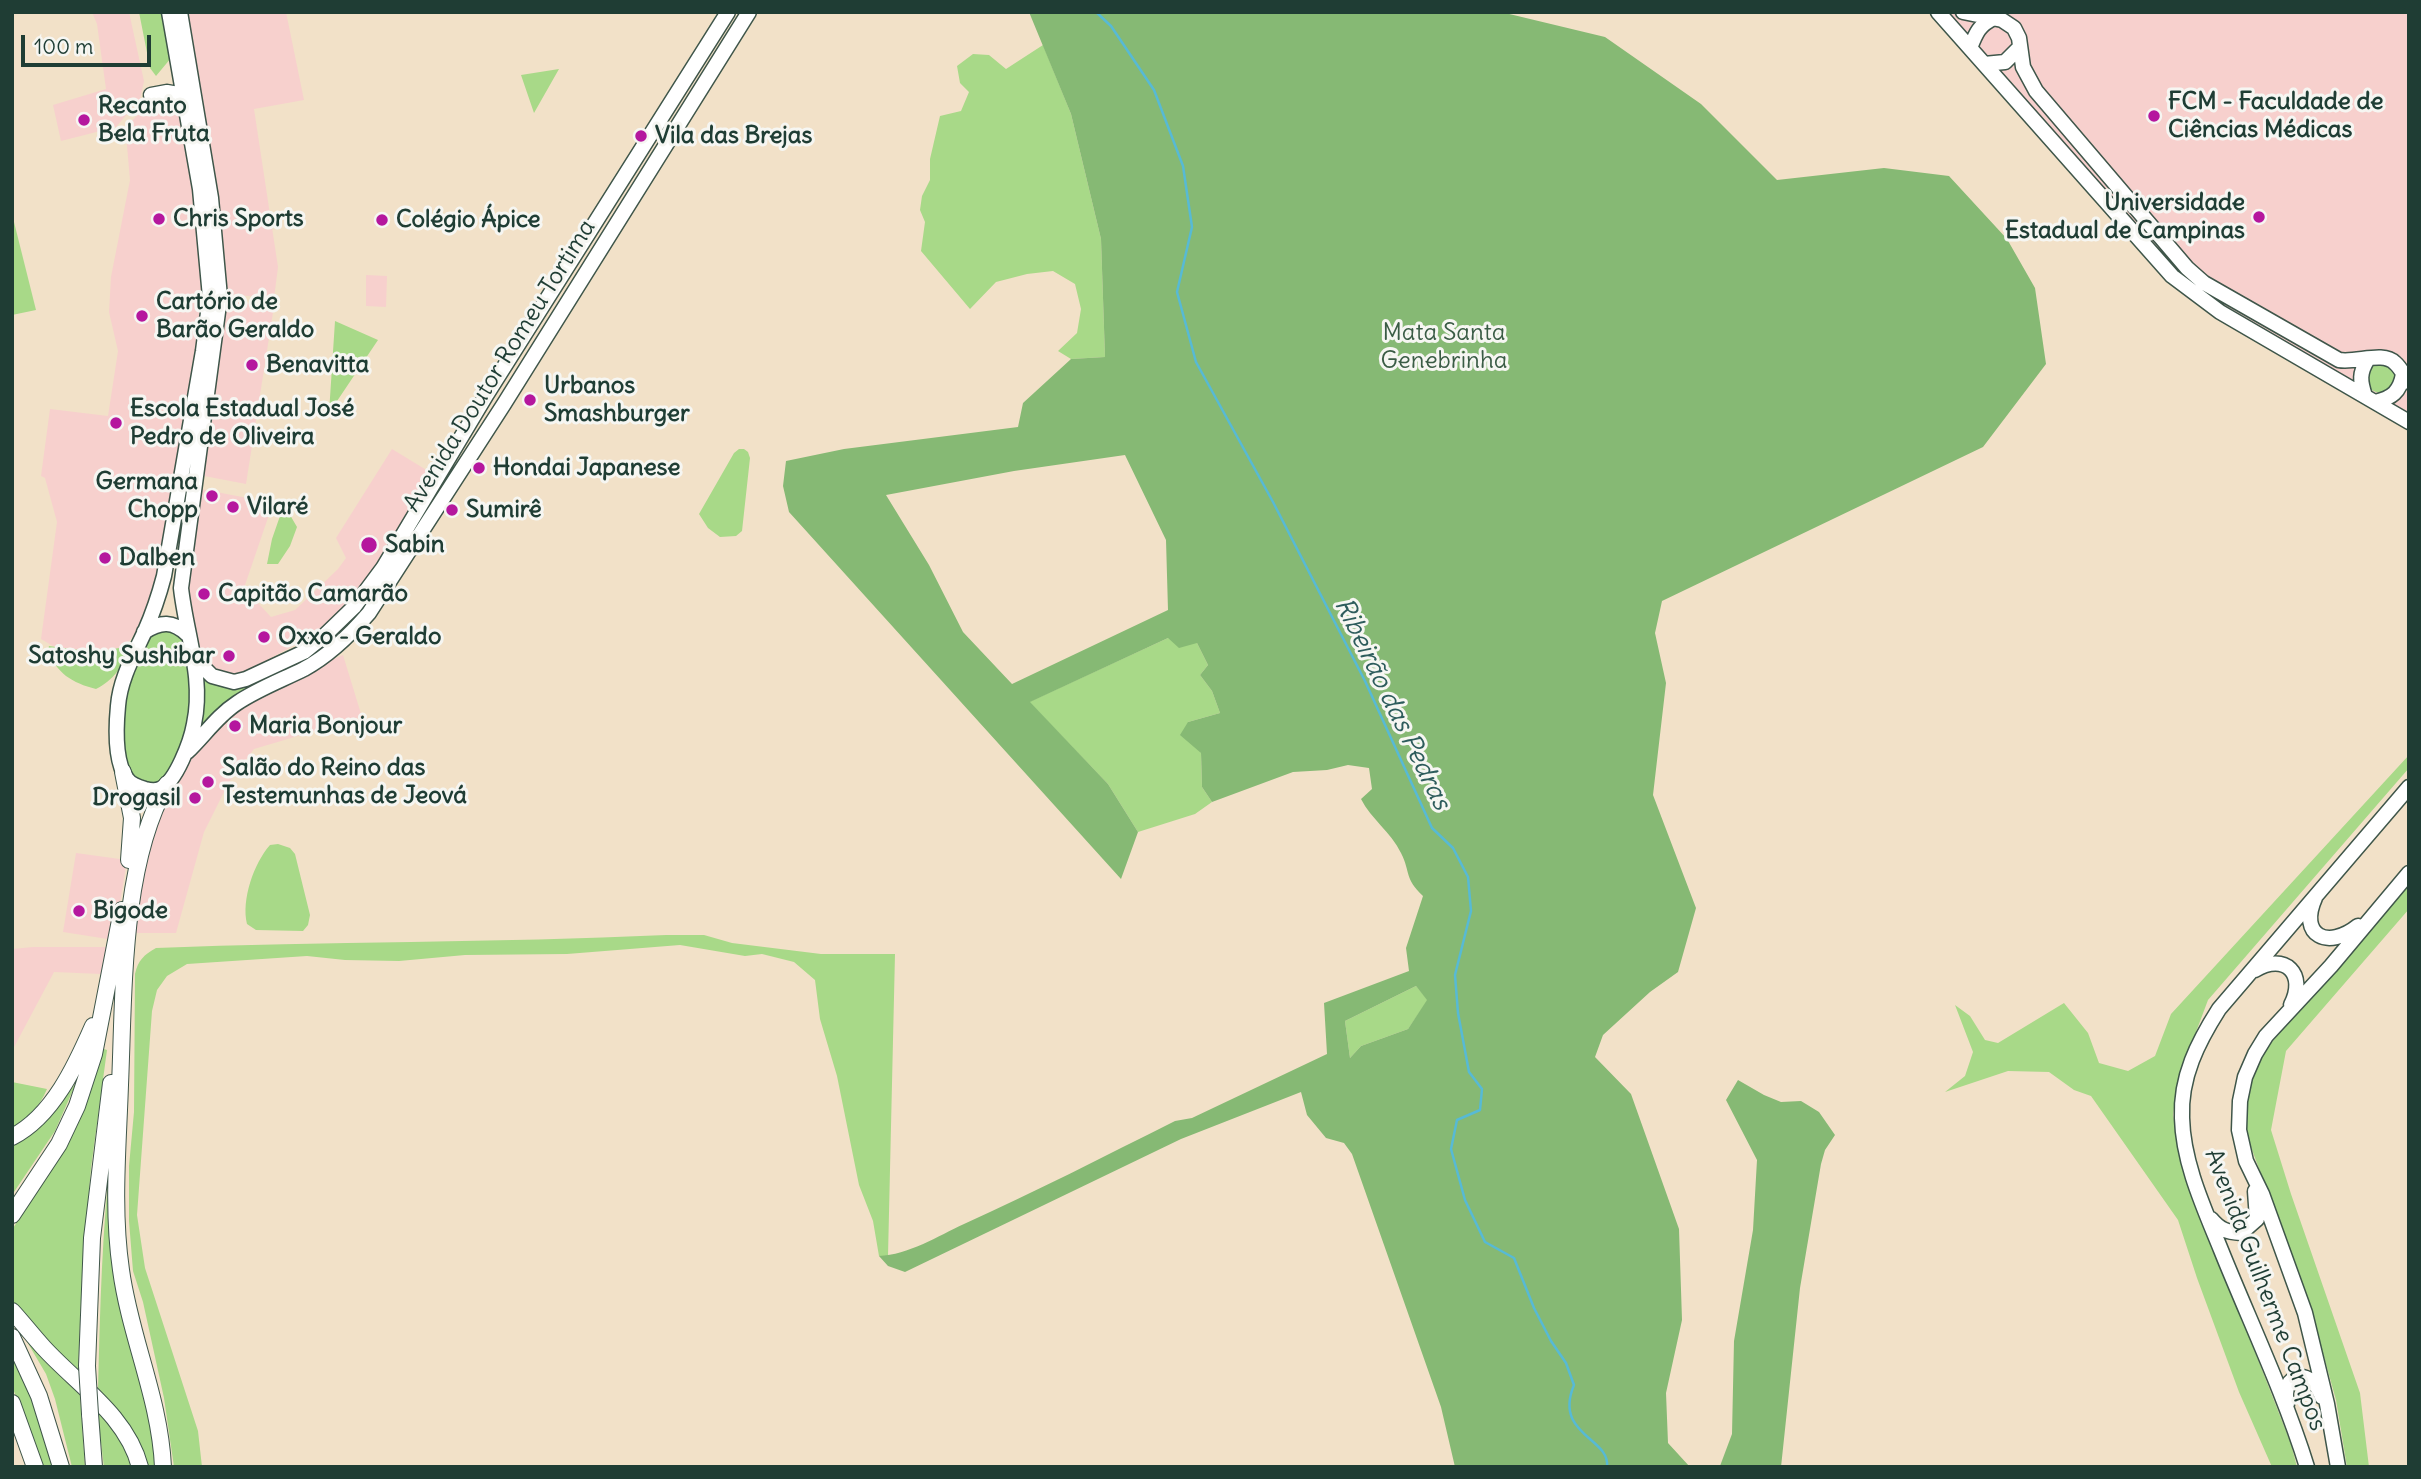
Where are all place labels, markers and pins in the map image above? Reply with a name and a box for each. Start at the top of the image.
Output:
place label: FCM - Faculdade de Ciências Médicas [2168,88,2383,144]
place label: Recanto Bela Fruta [98,92,210,148]
marker: FCM - Faculdade de Ciências Médicas [2146,108,2162,124]
marker: Recanto Bela Fruta [76,112,92,128]
place label: Vila das Brejas [655,122,812,150]
marker: Vila das Brejas [633,128,649,144]
place label: Universidade Estadual de Campinas [2005,189,2245,245]
place label: Chris Sports [173,205,304,233]
place label: Colégio Ápice [396,206,541,234]
marker: Universidade Estadual de Campinas [2251,209,2267,225]
marker: Chris Sports [151,211,167,227]
marker: Colégio Ápice [374,212,390,228]
place label: Cartório de Barão Geraldo [156,288,314,344]
marker: Cartório de Barão Geraldo [134,308,150,324]
place label: Benavitta [266,351,369,379]
marker: Benavitta [244,357,260,373]
place label: Urbanos Smashburger [544,372,690,428]
marker: Urbanos Smashburger [522,392,538,408]
place label: Escola Estadual José Pedro de Oliveira [130,395,354,451]
marker: Escola Estadual José Pedro de Oliveira [108,415,124,431]
place label: Hondai Japanese [493,454,680,482]
marker: Hondai Japanese [471,460,487,476]
place label: Germana Chopp [96,468,198,524]
marker: Germana Chopp [204,488,220,504]
place label: Vilaré [247,493,308,521]
place label: Sumirê [466,496,542,524]
marker: Vilaré [225,499,241,515]
marker: Sumirê [444,502,460,518]
place label: Sabin [385,531,445,559]
marker: Sabin [359,535,379,555]
place label: Dalben [119,544,195,572]
marker: Dalben [97,550,113,566]
place label: Capitão Camarão [218,580,408,608]
marker: Capitão Camarão [196,586,212,602]
place label: Oxxo - Geraldo [278,623,441,651]
marker: Oxxo - Geraldo [256,629,272,645]
place label: Satoshy Sushibar [28,642,215,670]
marker: Satoshy Sushibar [221,648,237,664]
place label: Maria Bonjour [249,712,402,740]
marker: Maria Bonjour [227,718,243,734]
place label: Salão do Reino das Testemunhas de Jeová [222,754,467,810]
marker: Salão do Reino das Testemunhas de Jeová [200,774,216,790]
place label: Drogasil [92,784,181,812]
marker: Drogasil [187,790,203,806]
place label: Bigode [93,897,168,925]
marker: Bigode [71,903,87,919]

